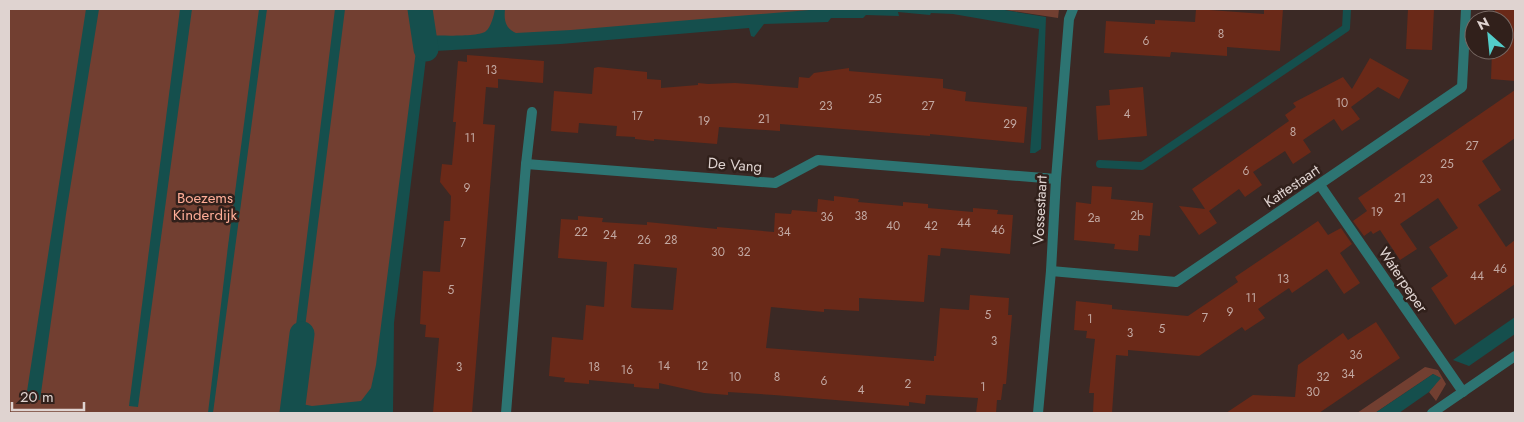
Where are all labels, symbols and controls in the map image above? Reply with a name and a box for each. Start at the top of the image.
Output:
north arrow [1464,10,1514,60]
text: N [1474,12,1493,35]
house number: 8 [1218,25,1224,43]
house number: 6 [1143,32,1150,50]
house number: 13 [485,61,497,79]
house number: 25 [868,90,882,108]
house number: 10 [1336,94,1348,112]
house number: 23 [819,97,833,115]
house number: 27 [921,97,935,115]
house number: 4 [1124,105,1131,123]
house number: 17 [631,107,644,125]
house number: 21 [758,110,770,128]
house number: 19 [698,112,710,130]
house number: 29 [1003,115,1017,133]
house number: 8 [1290,123,1296,141]
house number: 11 [465,129,475,147]
house number: 27 [1465,137,1479,155]
street label: De Vang [707,152,763,178]
house number: 25 [1440,155,1454,173]
street label: Kattestaart [1260,159,1325,213]
house number: 6 [1243,162,1250,180]
house number: 23 [1419,170,1433,188]
street label: Vossestaart [1027,174,1053,245]
house number: 9 [464,179,471,197]
park label: Boezems Kinderdijk [173,187,238,226]
house number: 21 [1394,189,1406,207]
house number: 19 [1371,203,1383,221]
house number: 38 [854,207,868,225]
house number: 2b [1130,207,1144,225]
house number: 36 [820,208,834,226]
house number: 2a [1088,209,1101,227]
house number: 44 [957,214,971,232]
house number: 40 [886,217,900,235]
house number: 42 [924,217,938,235]
house number: 46 [991,221,1005,239]
house number: 22 [574,223,588,241]
house number: 34 [777,223,791,241]
house number: 24 [603,226,617,244]
house number: 26 [637,231,651,249]
house number: 28 [664,231,678,249]
house number: 7 [460,234,467,252]
house number: 30 [711,243,725,261]
house number: 32 [737,243,751,261]
street label: Waterpeper [1373,243,1433,318]
house number: 46 [1493,260,1507,278]
house number: 44 [1470,267,1484,285]
house number: 13 [1277,270,1289,288]
house number: 5 [448,281,455,299]
house number: 11 [1246,289,1256,307]
house number: 9 [1227,303,1234,321]
house number: 5 [985,306,992,324]
house number: 7 [1202,309,1209,327]
house number: 1 [1087,310,1093,328]
house number: 5 [1159,320,1166,338]
house number: 3 [1127,324,1134,342]
house number: 3 [991,332,998,350]
house number: 36 [1349,346,1363,364]
house number: 14 [658,357,670,375]
house number: 12 [696,357,708,375]
house number: 3 [456,358,463,376]
house number: 18 [588,358,600,376]
house number: 16 [621,361,633,379]
house number: 34 [1341,365,1355,383]
house number: 10 [729,368,741,386]
house number: 8 [774,368,780,386]
house number: 32 [1316,368,1330,386]
house number: 6 [821,372,828,390]
house number: 2 [905,375,912,393]
house number: 1 [980,378,986,396]
scale bar [12,380,85,412]
house number: 4 [858,381,865,399]
house number: 30 [1306,383,1320,401]
text: 20 m [20,386,54,408]

